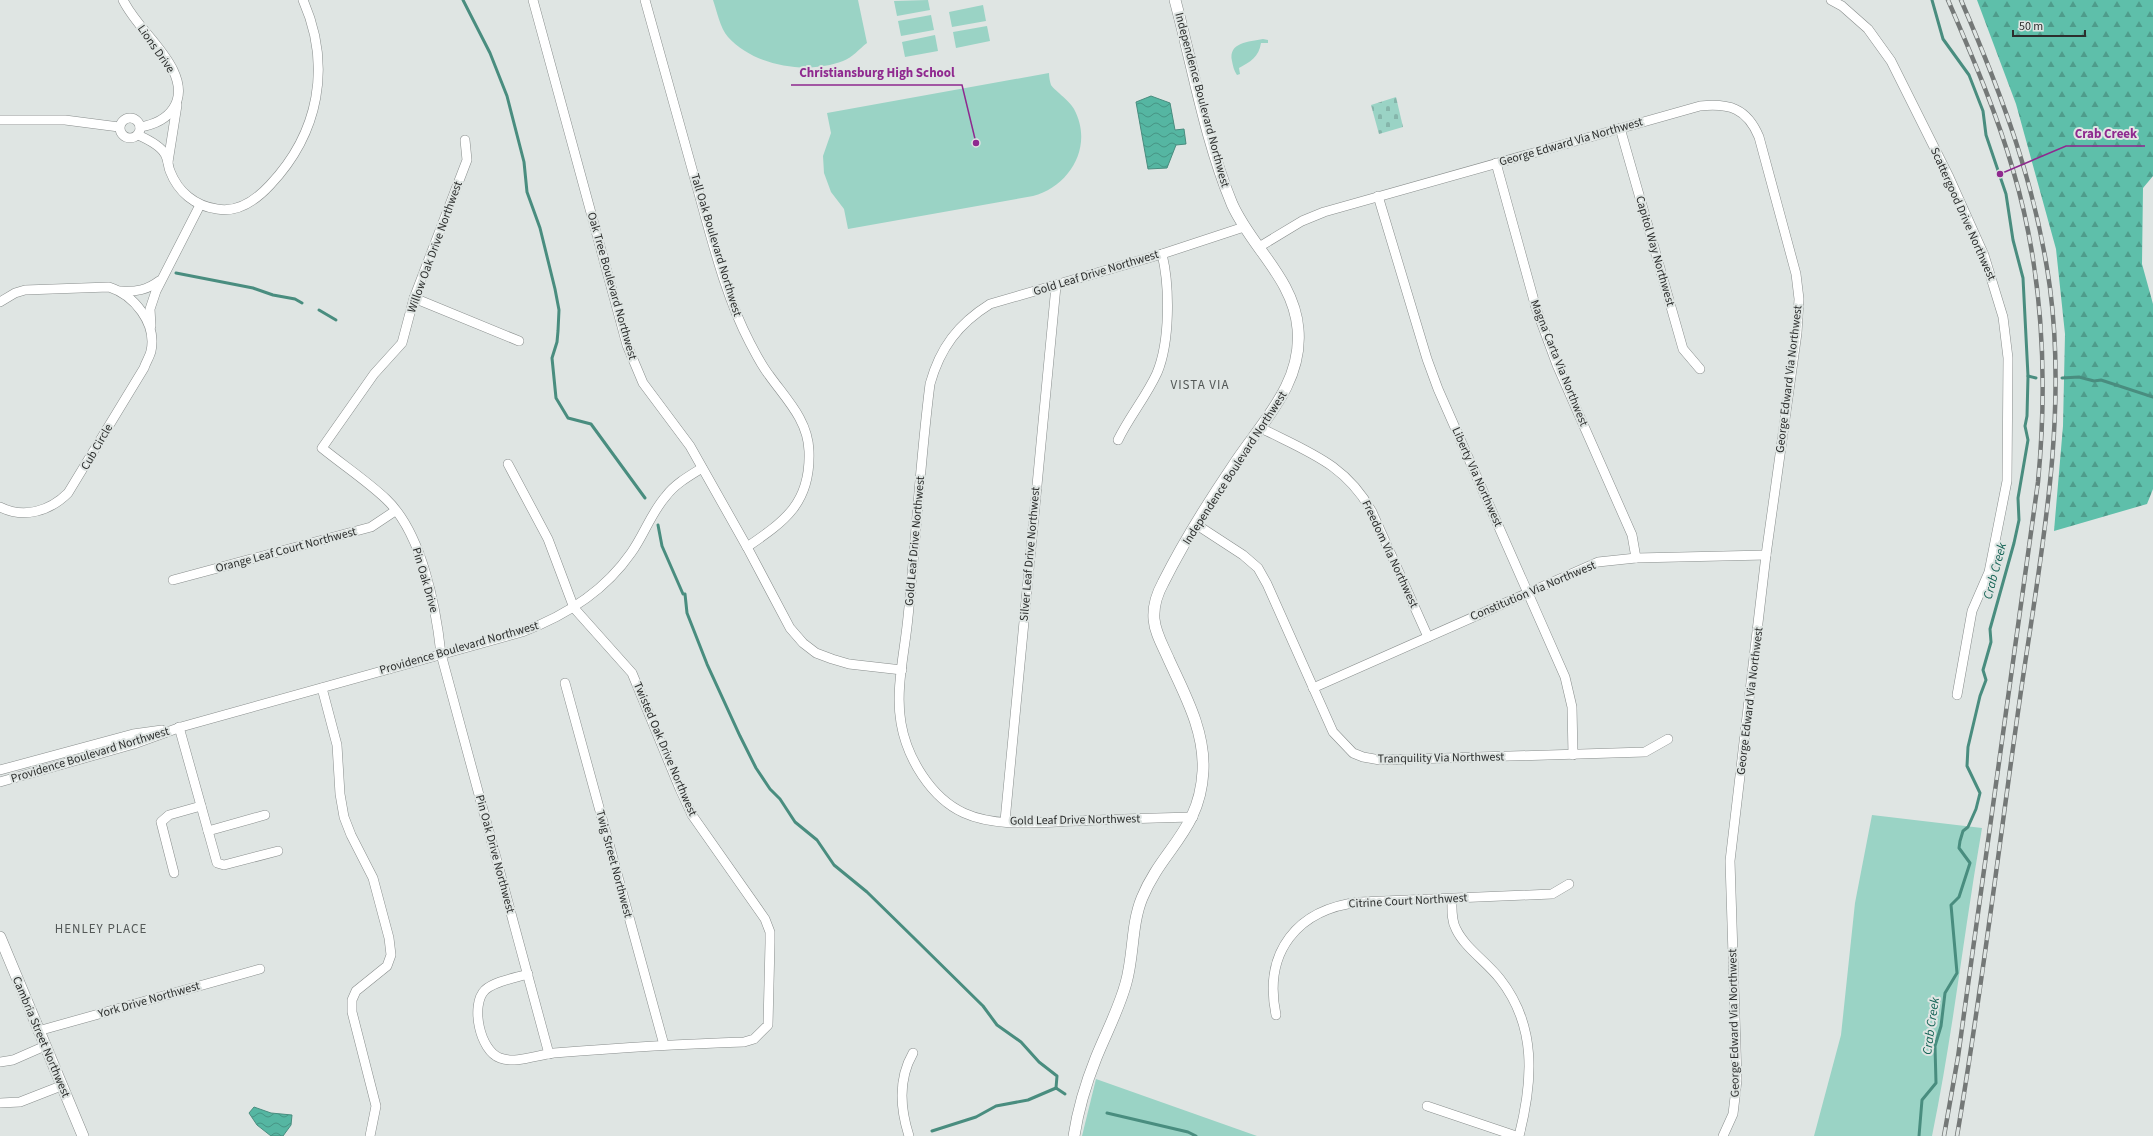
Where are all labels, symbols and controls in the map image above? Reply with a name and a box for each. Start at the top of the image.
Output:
street label: Independence Boulevard Northwest [1170,11,1234,189]
scale bar [2013,12,2085,38]
text: 50 m [2019,18,2043,35]
street label: Lions Drive [133,21,179,77]
callout: Christiansburg High School [791,60,962,85]
text: Christiansburg High School [799,64,955,82]
street label: George Edward Via Northwest [1497,113,1645,171]
callout: Crab Creek [2066,121,2145,146]
text: Crab Creek [2075,125,2138,143]
street label: Scattergood Drive Northwest [1926,145,2000,283]
street label: Tall Oak Boulevard Northwest [686,171,746,319]
street label: Willow Oak Drive Northwest [403,179,467,315]
street label: Capitol Way Northwest [1631,194,1679,308]
street label: Oak Tree Boulevard Northwest [583,210,641,362]
street label: Gold Leaf Drive Northwest [1031,246,1161,300]
street label: Magna Carta Via Northwest [1526,297,1592,429]
street label: George Edward Via Northwest [1772,304,1806,454]
district label: VISTA VIA [1170,376,1230,394]
street label: Independence Boulevard Northwest [1179,388,1291,548]
street label: Cub Circle [77,421,117,473]
street label: Liberty Via Northwest [1447,424,1507,530]
street label: Gold Leaf Drive Northwest [901,475,929,607]
street label: Silver Leaf Drive Northwest [1016,486,1044,622]
street label: Freedom Via Northwest [1358,497,1422,611]
street label: Orange Leaf Court Northwest [214,523,358,577]
water label: Crab Creek [1979,540,2011,601]
street label: Pin Oak Drive [408,545,442,615]
street label: Constitution Via Northwest [1468,557,1598,625]
street label: Providence Boulevard Northwest [378,617,540,679]
street label: George Edward Via Northwest [1733,626,1767,776]
street label: Twisted Oak Drive Northwest [629,679,701,819]
street label: Providence Boulevard Northwest [9,723,171,787]
street label: Tranquility Via Northwest [1378,748,1504,768]
street label: Pin Oak Drive Northwest [471,793,519,915]
street label: Twig Street Northwest [591,808,637,920]
street label: Gold Leaf Drive Northwest [1010,810,1140,830]
street label: Citrine Court Northwest [1348,889,1468,913]
district label: HENLEY PLACE [55,920,147,938]
street label: George Edward Via Northwest [1724,949,1744,1097]
street label: Cambria Street Northwest [8,974,74,1100]
street label: York Drive Northwest [95,977,202,1023]
water label: Crab Creek [1918,995,1944,1056]

